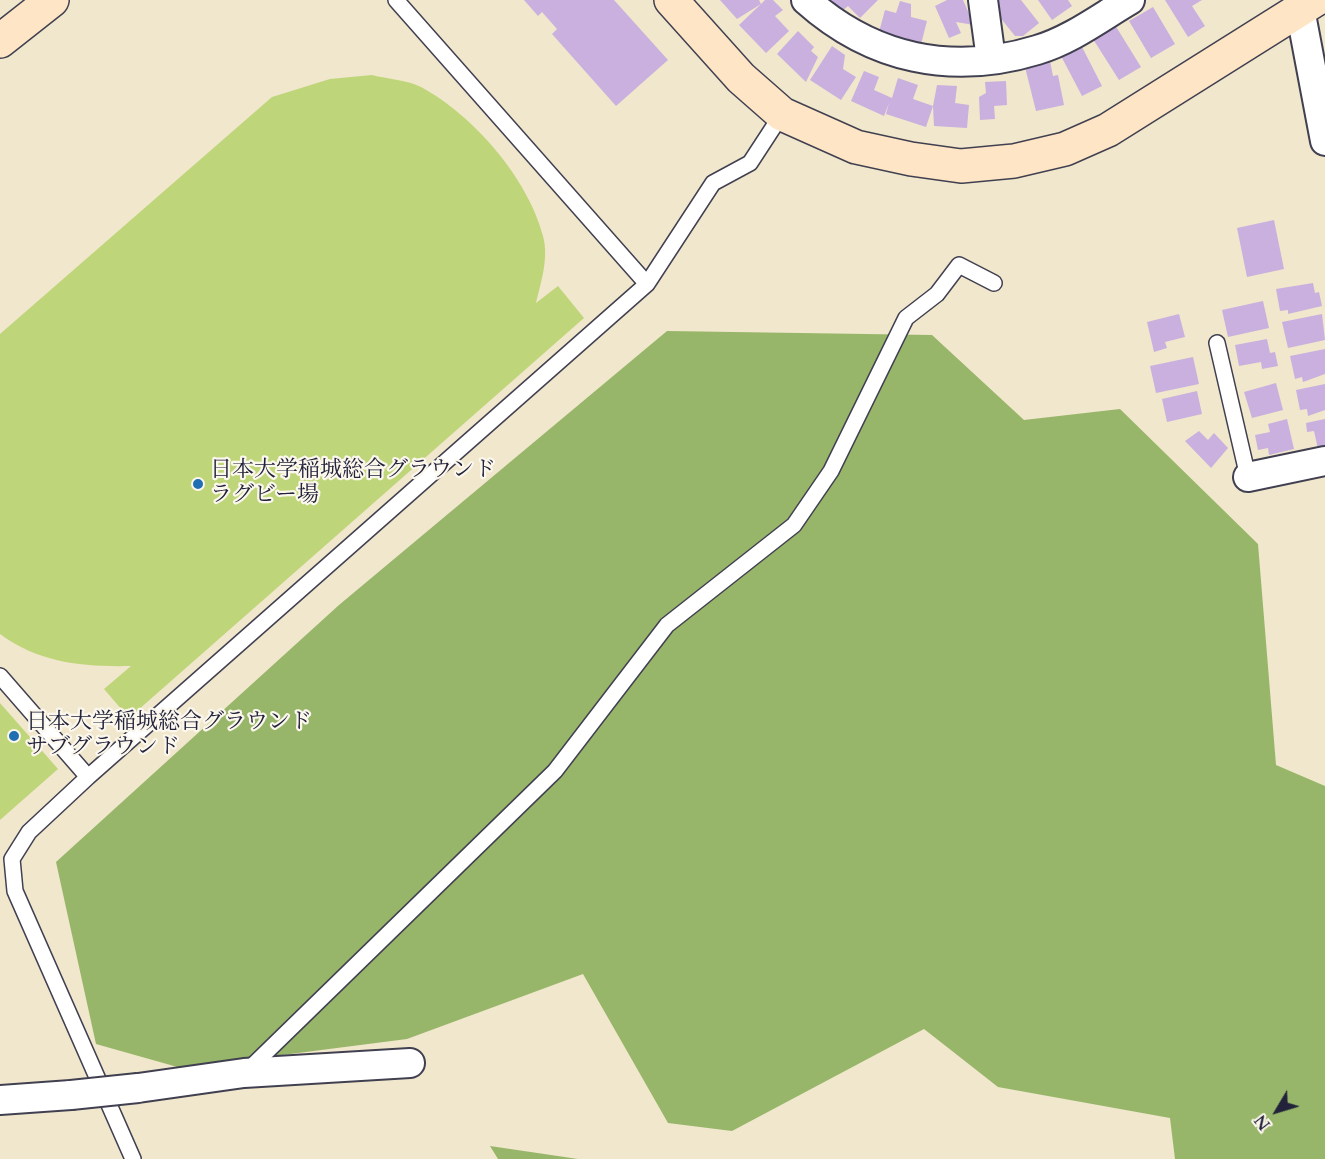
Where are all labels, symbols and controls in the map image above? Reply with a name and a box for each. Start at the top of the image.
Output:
place label: 日本大学稲城総合グラウンド ラグビー場 [210,458,496,510]
marker: 日本大学稲城総合グラウンド ラグビー場 [191,477,205,491]
place label: 日本大学稲城総合グラウンド サブグラウンド [26,710,312,762]
marker: 日本大学稲城総合グラウンド サブグラウンド [7,729,21,743]
north arrow [1247,1081,1307,1141]
text: N [1250,1110,1276,1134]

